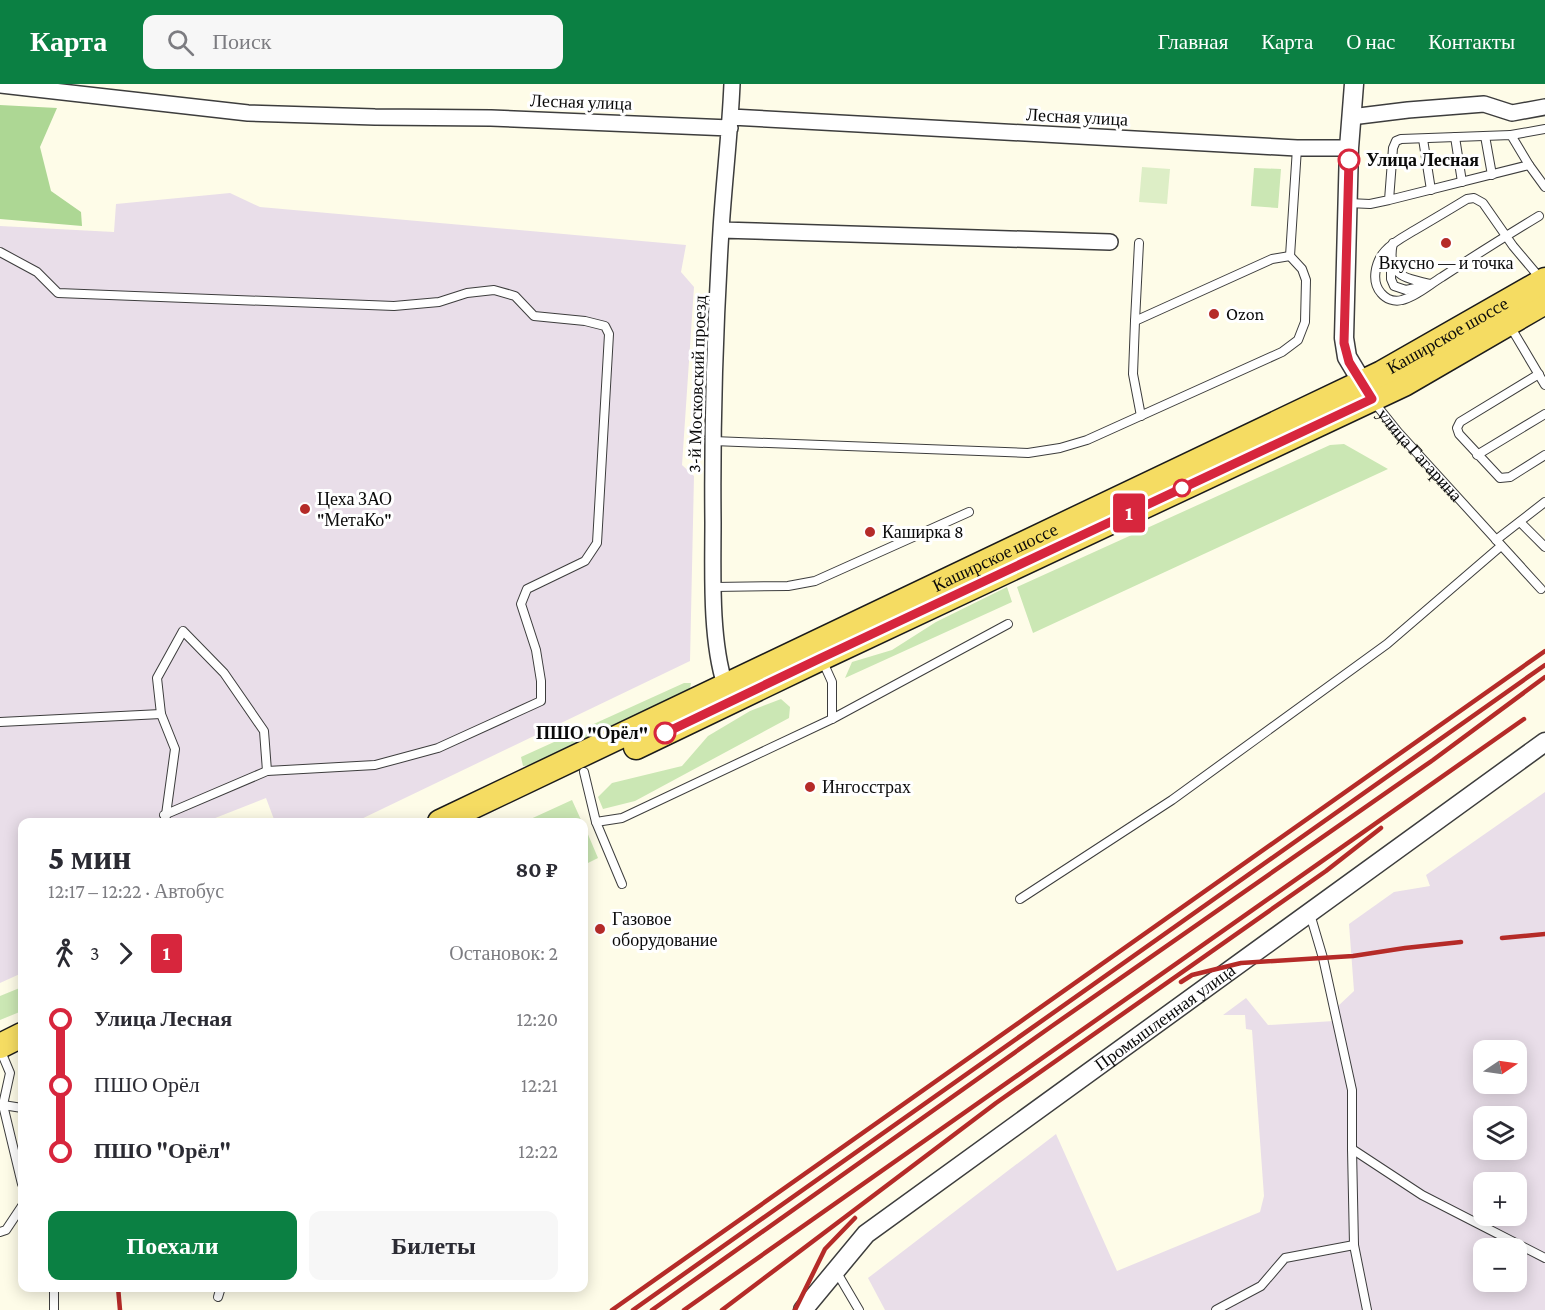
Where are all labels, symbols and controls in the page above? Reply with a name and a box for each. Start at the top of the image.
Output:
search box [143,15,563,69]
text: Карта [30,26,107,57]
icon: search [164,26,197,59]
text: Поиск [212,29,271,54]
text: Главная [1158,30,1228,54]
text: Карта [1261,30,1313,54]
text: О нас [1346,30,1395,54]
text: Контакты [1428,30,1515,54]
street label: Лесная улица [530,90,632,114]
street label: Лесная улица [1025,104,1129,130]
marker: Улица Лесная [1338,149,1360,171]
place label: Улица Лесная [1366,150,1479,170]
marker: Вкусно — и точка [1439,236,1453,250]
place label: Вкусно — и точка [1378,253,1514,273]
street label: Каширское шоссе [1383,293,1512,378]
street label: 3-й Московский проезд [684,295,710,473]
place label: Ozon [1226,304,1265,324]
marker: Ozon [1207,307,1221,321]
street label: улица Гагарина [1373,405,1466,506]
unlabelled marker [1173,479,1191,497]
place label: Цеха ЗАО "МетаКо" [317,489,392,530]
line badge: 1 [1110,494,1148,532]
text: 1 [1125,501,1133,525]
marker: Цеха ЗАО "МетаКо" [298,502,312,516]
street label: Каширское шоссе [929,519,1061,596]
place label: Каширка 8 [882,522,964,542]
marker: Каширка 8 [863,525,877,539]
marker: ПШО "Орёл" [654,722,676,744]
place label: ПШО "Орёл" [536,723,648,743]
place label: Ингосстрах [822,777,911,797]
marker: Ингосстрах [803,780,817,794]
text: 5 мин [48,839,131,876]
text: 80 ₽ [515,857,558,882]
text: 12:17 – 12:22 · Автобус [48,880,224,902]
place label: Газовое оборудование [612,909,717,950]
marker: Газовое оборудование [593,922,607,936]
icon: walk [48,937,81,970]
icon: forward [109,937,142,970]
text: 1 [163,941,170,965]
text: 3 [90,942,100,964]
text: Остановок: 2 [449,942,558,964]
street label: Промышленная улица [1091,960,1239,1075]
text: Улица Лесная [94,1006,232,1031]
text: 12:20 [516,1008,558,1030]
north arrow [1473,1040,1527,1094]
map controls [1473,1040,1527,1292]
text: ПШО Орёл [94,1072,200,1097]
text: 12:21 [521,1074,558,1096]
button: layers [1473,1106,1527,1160]
text: ПШО "Орёл" [94,1138,231,1163]
text: 12:22 [518,1140,558,1162]
button: + [1473,1172,1527,1226]
button: Поехали [48,1211,297,1280]
button: Билеты [309,1211,558,1280]
button: − [1473,1238,1527,1292]

